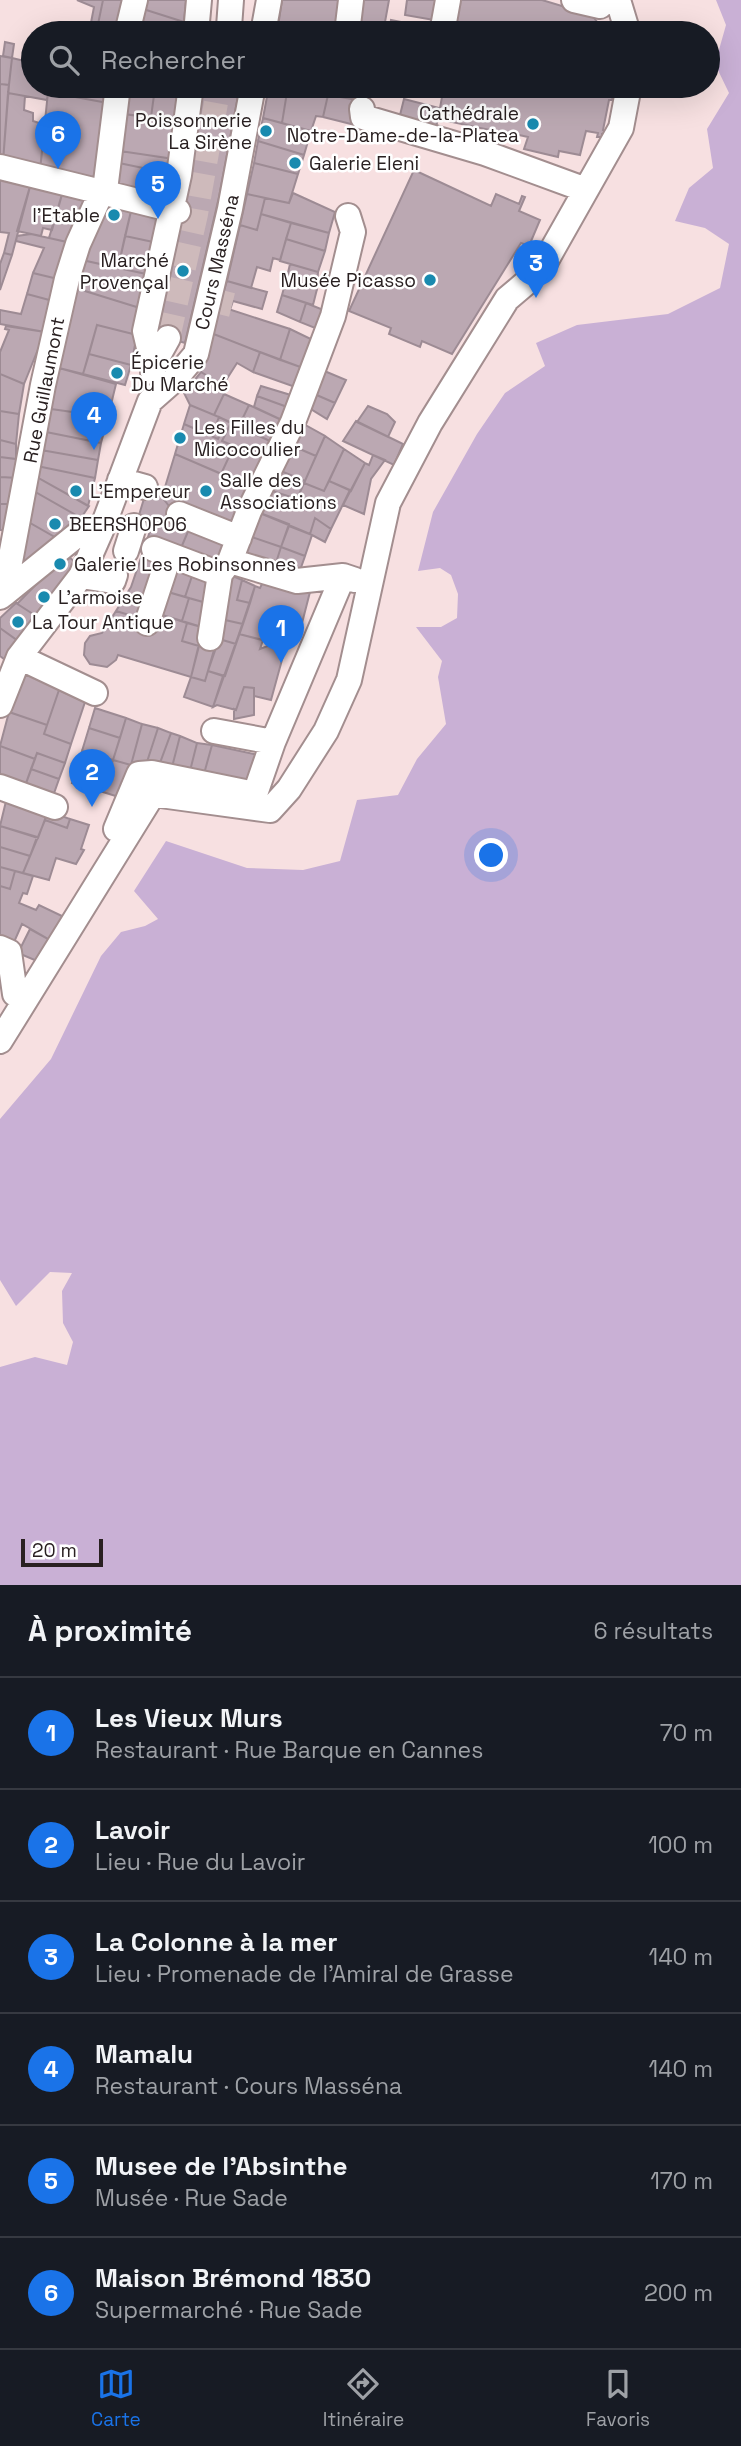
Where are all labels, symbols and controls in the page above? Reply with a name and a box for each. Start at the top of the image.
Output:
search box [21,21,720,98]
icon: search [45,41,83,79]
text: Rechercher [101,43,246,77]
place label: Cathédrale Notre-Dame-de-la-Platea [287,101,519,148]
place label: Poissonnerie La Sirène [135,108,252,155]
pin: 6 [35,111,81,169]
marker: Cathédrale Notre-Dame-de-la-Platea [525,116,541,132]
marker: Poissonnerie La Sirène [258,123,274,139]
place label: Galerie Eleni [309,151,419,176]
marker: Galerie Eleni [287,155,303,171]
pin: 5 [135,161,181,219]
street label: Cours Masséna [189,192,245,332]
place label: l'Etable [32,203,100,228]
marker: l'Etable [106,207,122,223]
pin: 3 [513,240,559,298]
place label: Marché Provençal [80,248,169,295]
marker: Marché Provençal [175,263,191,279]
place label: Musée Picasso [280,268,416,293]
marker: Musée Picasso [422,272,438,288]
street label: Rue Guillaumont [18,315,70,465]
place label: Épicerie Du Marché [131,350,229,397]
marker: Épicerie Du Marché [109,365,125,381]
pin: 4 [71,392,117,450]
place label: Les Filles du Micocoulier [194,415,305,462]
marker: Les Filles du Micocoulier [172,430,188,446]
place label: Salle des Associations [220,468,337,515]
place label: L'Empereur [90,479,191,504]
marker: L'Empereur [68,483,84,499]
marker: Salle des Associations [198,483,214,499]
place label: BEERSHOP06 [69,512,187,537]
marker: BEERSHOP06 [47,516,63,532]
place label: Galerie Les Robinsonnes [74,552,296,577]
marker: Galerie Les Robinsonnes [52,556,68,572]
place label: L'armoise [58,585,143,610]
marker: L'armoise [36,589,52,605]
pin: 1 [258,605,304,663]
place label: La Tour Antique [32,610,174,635]
marker: La Tour Antique [10,614,26,630]
pin: 2 [69,749,115,807]
your location [474,838,508,872]
scale bar [21,1536,103,1568]
text: 20 m [32,1538,77,1563]
text: À proximité [28,1611,192,1650]
text: 6 résultats [594,1616,713,1646]
text: Les Vieux Murs [95,1701,283,1735]
text: 1 [46,1718,56,1748]
text: 70 m [660,1718,713,1748]
text: Restaurant · Rue Barque en Cannes [95,1735,483,1765]
text: Lavoir [95,1813,170,1847]
text: 2 [44,1830,58,1860]
text: 100 m [648,1830,713,1860]
text: Lieu · Rue du Lavoir [95,1847,306,1877]
text: La Colonne à la mer [95,1925,338,1959]
text: 3 [44,1942,58,1972]
text: 140 m [649,1942,713,1972]
text: Lieu · Promenade de l'Amiral de Grasse [95,1959,514,1989]
text: Mamalu [95,2037,193,2071]
text: 4 [44,2054,58,2084]
text: 140 m [649,2054,713,2084]
text: Restaurant · Cours Masséna [95,2071,402,2101]
text: Musee de l'Absinthe [95,2149,347,2183]
text: 5 [44,2166,58,2196]
text: 170 m [650,2166,713,2196]
text: Musée · Rue Sade [95,2183,288,2213]
text: Maison Brémond 1830 [95,2261,371,2295]
text: 6 [44,2278,58,2308]
text: 200 m [644,2278,713,2308]
text: Supermarché · Rue Sade [95,2295,363,2325]
tab: Carte [91,2365,141,2432]
tab: Itinéraire [323,2365,404,2432]
tab: Favoris [586,2365,650,2432]

